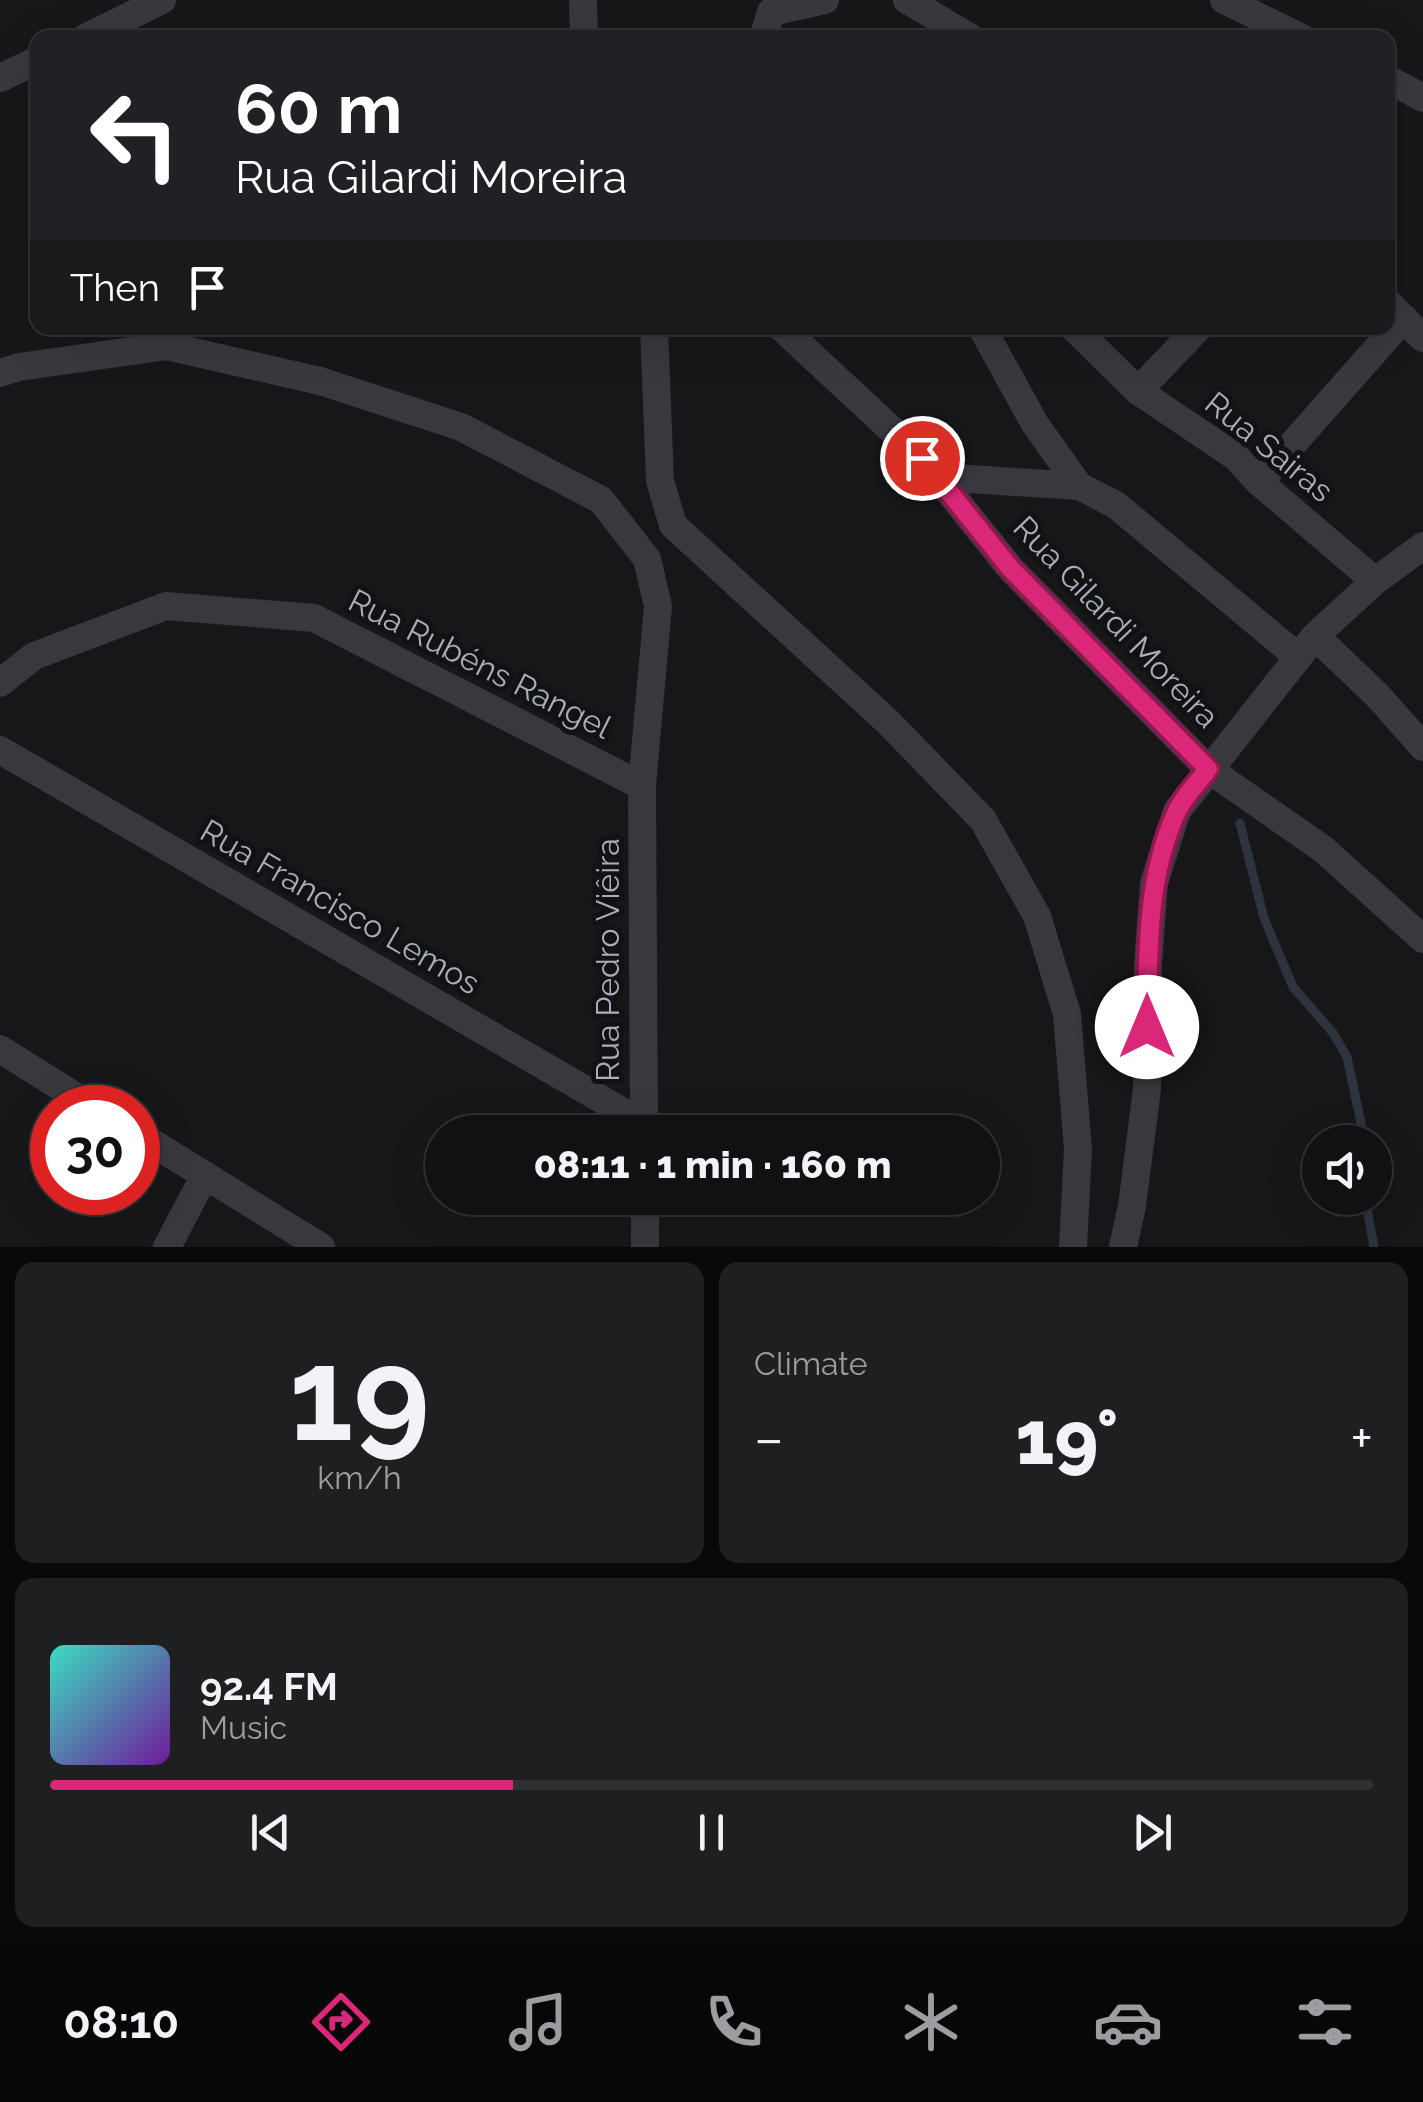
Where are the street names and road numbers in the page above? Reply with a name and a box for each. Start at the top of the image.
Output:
street label: Rua Sairas [1198,384,1340,509]
street label: Rua Gilardi Moreira [1006,508,1227,735]
street label: Rua Rubéns Rangel [343,581,618,746]
street label: Rua Francisco Lemos [194,812,486,1002]
street label: Rua Pedro Viêira [589,838,626,1082]

